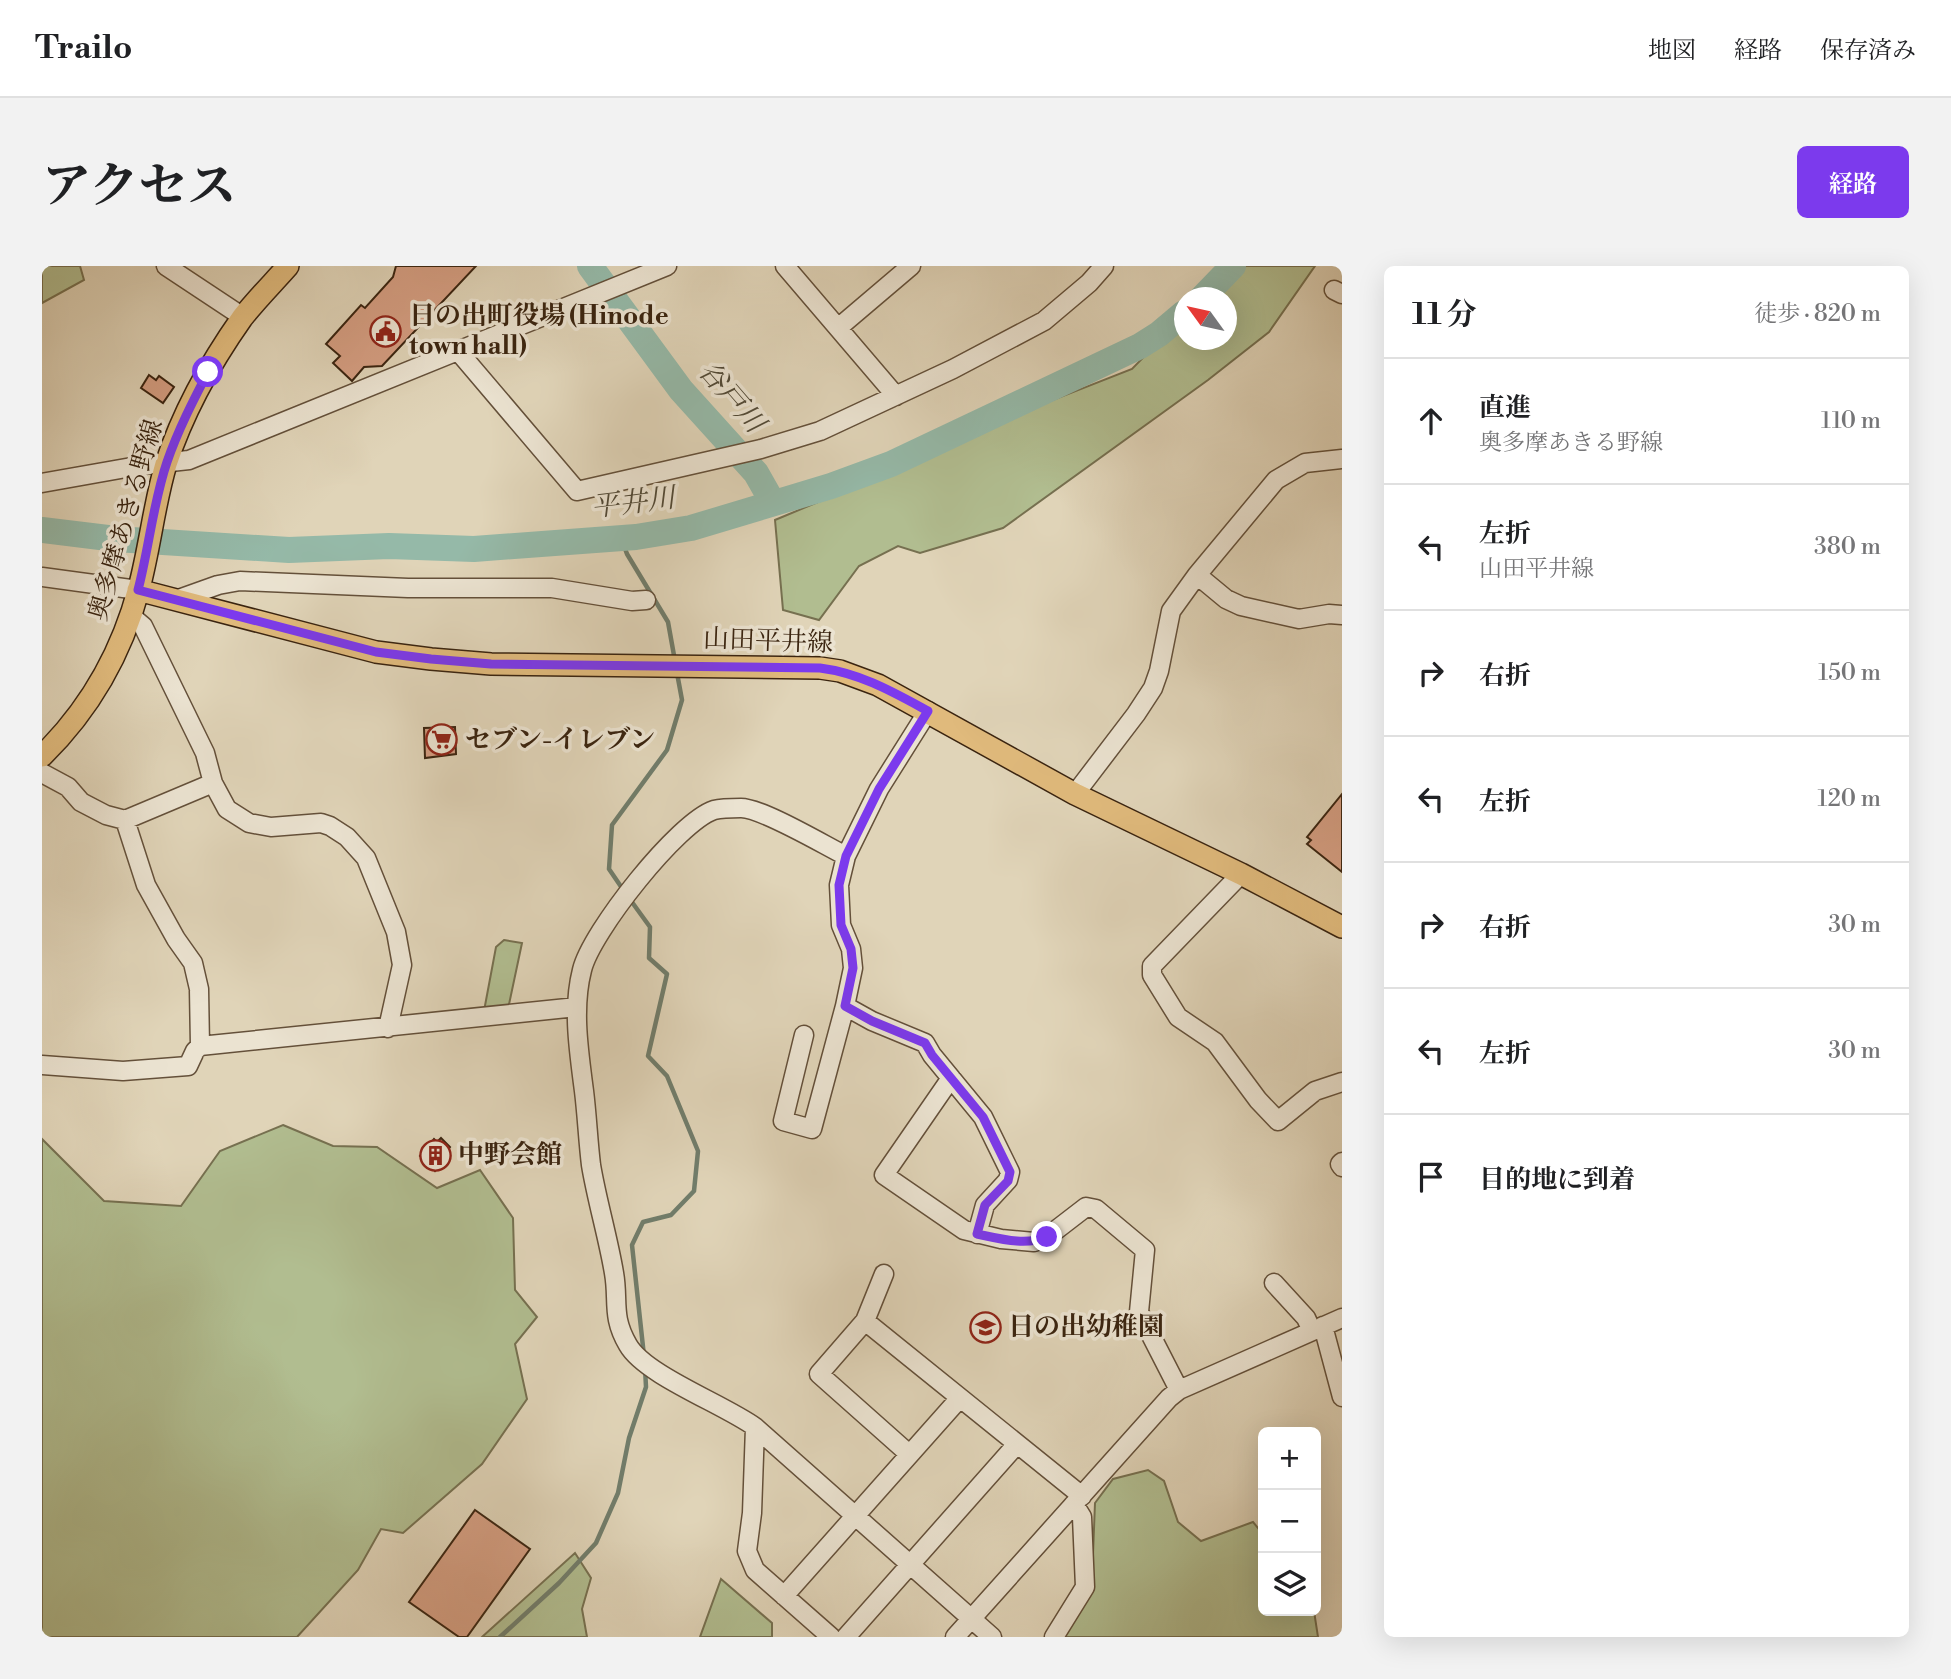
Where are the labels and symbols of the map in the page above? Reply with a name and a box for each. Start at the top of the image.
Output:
north arrow [1174,287,1237,350]
place label: 日の出町役場 (Hinode town hall) [409,300,669,362]
public building icon: 日の出町役場 (Hinode town hall) [369,314,403,348]
water label: 谷戸川 [690,354,774,442]
route start [192,356,223,387]
street label: 奥多摩あきる野線 [82,416,170,624]
water label: 平井川 [589,480,680,525]
street label: 山田平井線 [702,623,834,659]
supermarket icon: セブン-イレブン [425,723,459,757]
place label: セブン-イレブン [465,724,655,756]
building icon: 中野会館 [418,1138,452,1172]
place label: 中野会館 [458,1139,562,1171]
route end [1031,1221,1062,1252]
school or university icon: 日の出幼稚園 [968,1310,1002,1344]
place label: 日の出幼稚園 [1008,1311,1164,1343]

